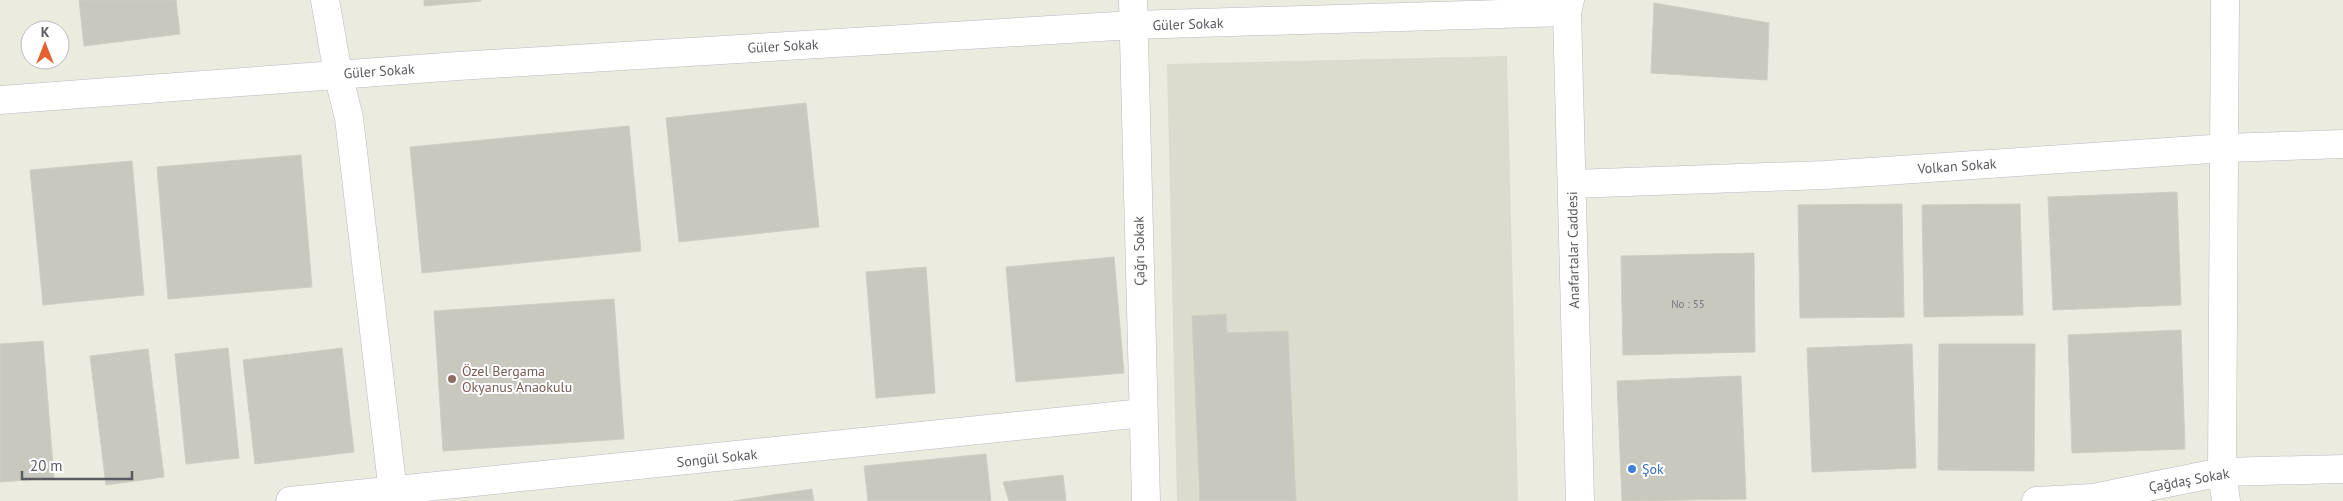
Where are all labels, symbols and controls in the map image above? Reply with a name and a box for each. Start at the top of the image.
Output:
street label: Güler Sokak [1152,14,1224,34]
north arrow [20,20,70,70]
text: K [41,23,50,41]
street label: Güler Sokak [747,35,819,57]
street label: Güler Sokak [343,60,415,82]
street label: Volkan Sokak [1916,154,1997,178]
street label: Anafartalar Caddesi [1563,191,1583,309]
street label: Çağrı Sokak [1129,216,1149,286]
house number: No : 55 [1671,297,1705,311]
place label: Özel Bergama Okyanus Anaokulu [462,362,572,396]
marker: Özel Bergama Okyanus Anaokulu [446,373,458,385]
street label: Songül Sokak [676,445,758,471]
scale bar [22,448,132,480]
text: 20 m [30,456,63,475]
place label: Şok [1642,460,1664,478]
marker: Şok [1626,463,1638,475]
street label: Çağdaş Sokak [2147,464,2231,496]

